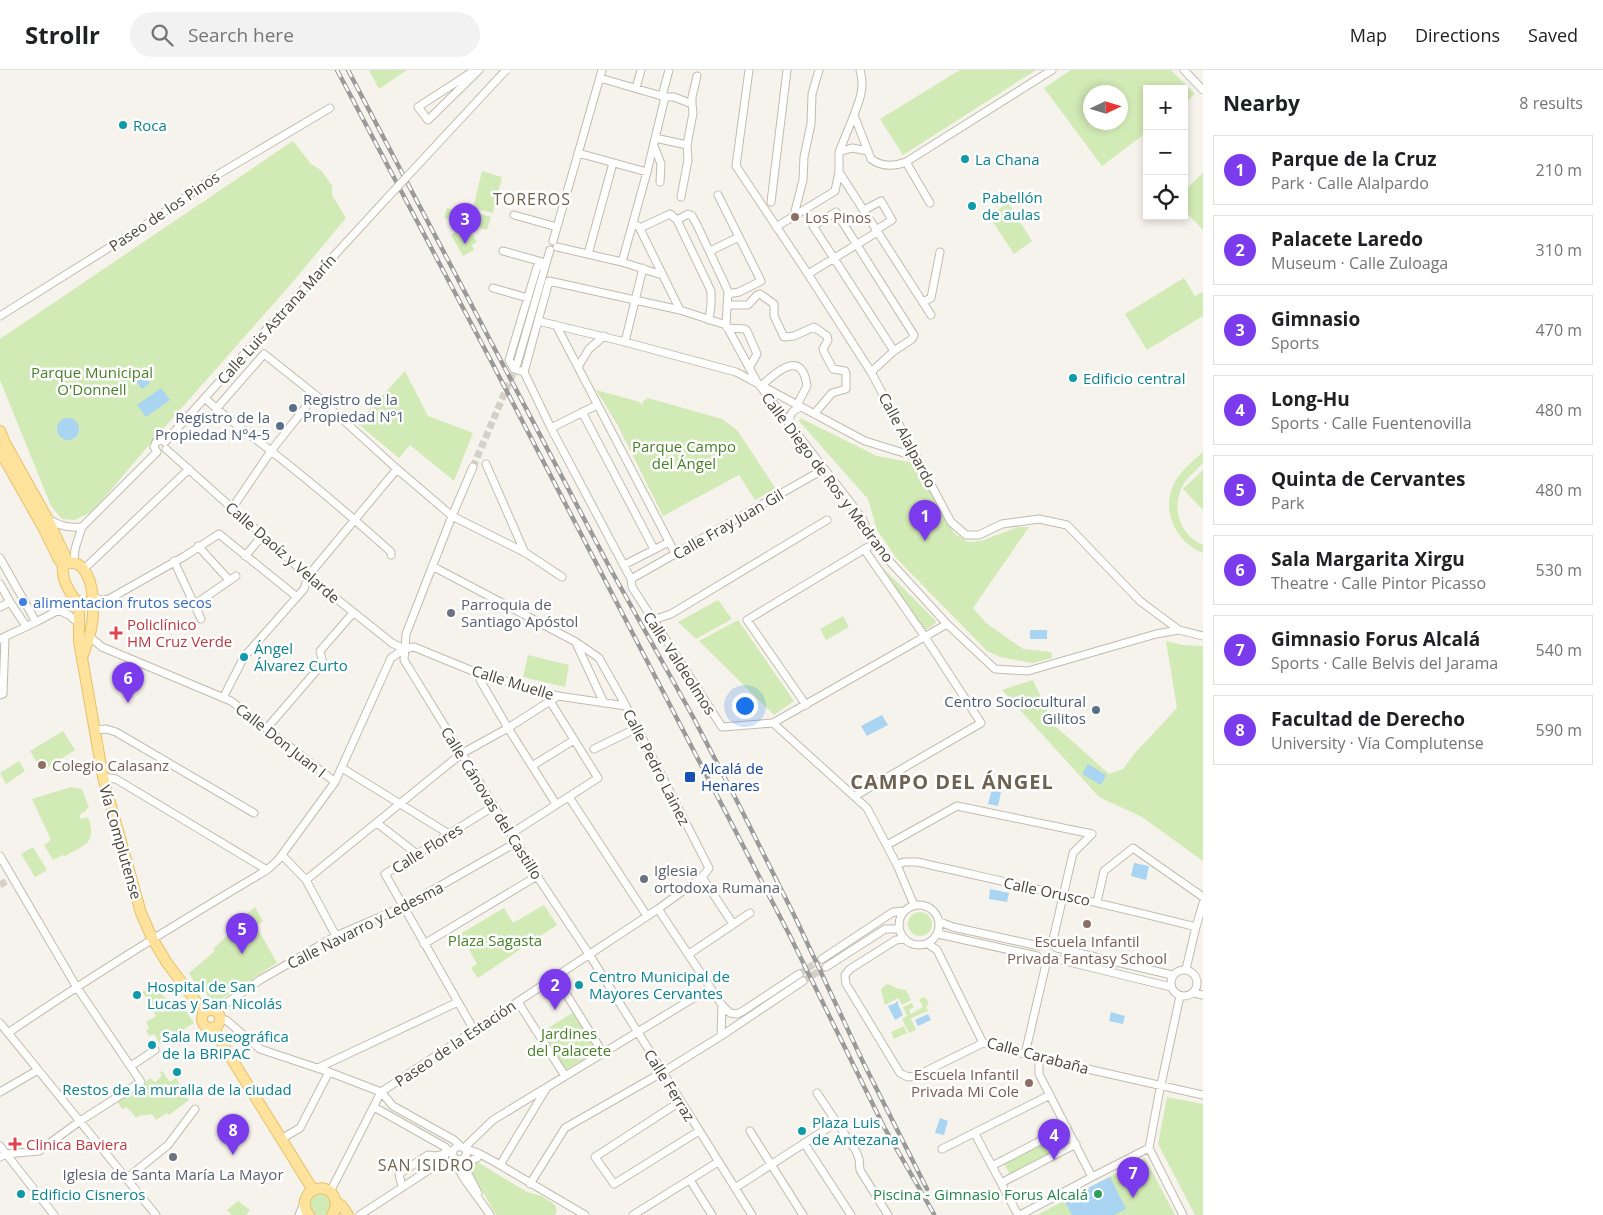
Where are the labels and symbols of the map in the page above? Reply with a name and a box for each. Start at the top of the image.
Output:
north arrow [1083,85,1128,130]
place label: Roca [133,115,167,135]
marker: Roca [117,119,129,131]
place label: La Chana [975,149,1040,169]
marker: La Chana [959,153,971,165]
street label: Paseo de los Pinos [105,167,223,255]
place label: Pabellón de aulas [982,187,1043,224]
district label: TOREROS [493,188,571,210]
marker: Pabellón de aulas [966,200,978,212]
pin: 3 [449,203,481,244]
place label: Los Pinos [805,207,871,227]
marker: Los Pinos [789,211,801,223]
street label: Calle Luis Astrana Marín [212,250,340,388]
park label: Parque Municipal O'Donnell [31,362,153,399]
place label: Edificio central [1083,368,1185,388]
marker: Edificio central [1067,372,1079,384]
street label: Calle Diego de Ros y Medrano [757,388,899,566]
place label: Registro de la Propiedad Nº1 [303,389,405,426]
street label: Calle Alalpardo [875,389,941,491]
marker: Registro de la Propiedad Nº1 [287,402,299,414]
place label: Registro de la Propiedad Nº4-5 [155,407,270,444]
marker: Registro de la Propiedad Nº4-5 [274,420,286,432]
park label: Parque Campo del Ángel [632,436,736,473]
street label: Calle Fray Juan Gil [669,484,787,564]
street label: Calle Daoíz y Velarde [222,497,344,607]
pin: 1 [909,500,941,541]
place label: alimentacion frutos secos [33,592,212,612]
place label: Parroquia de Santiago Apóstol [461,594,578,631]
marker: alimentacion frutos secos [17,596,29,608]
marker: Parroquia de Santiago Apóstol [445,607,457,619]
street label: Calle Valdeolmos [639,608,721,718]
place label: Policlínico HM Cruz Verde [127,614,232,651]
marker: Policlínico HM Cruz Verde [109,626,123,640]
place label: Ángel Álvarez Curto [254,638,348,675]
marker: Ángel Álvarez Curto [238,651,250,663]
street label: Calle Muelle [470,660,556,704]
pin: 6 [112,662,144,703]
place label: Centro Sociocultural Gilitos [944,691,1086,728]
your location [732,693,758,719]
street label: Calle Don Juan I [232,698,330,782]
marker: Centro Sociocultural Gilitos [1090,704,1102,716]
street label: Calle Pedro Lainez [619,705,695,829]
street label: Calle Cánovas del Castillo [437,723,547,883]
place label: Colegio Calasanz [52,755,169,775]
place label: Alcalá de Henares [701,758,763,795]
marker: Colegio Calasanz [36,759,48,771]
district label: CAMPO DEL ÁNGEL [850,768,1054,795]
marker: Alcalá de Henares [683,770,697,784]
street label: Vía Complutense [95,783,147,901]
street label: Calle Flores [388,818,466,878]
place label: Iglesia ortodoxa Rumana [654,860,780,897]
street label: Calle Orusco [1002,872,1092,910]
marker: Iglesia ortodoxa Rumana [638,873,650,885]
street label: Calle Navarro y Ledesma [283,877,447,973]
pin: 5 [226,913,258,954]
marker: Escuela Infantil Privada Fantasy School [1081,918,1093,930]
park label: Plaza Sagasta [448,930,542,950]
place label: Escuela Infantil Privada Fantasy School [1007,931,1167,968]
place label: Centro Municipal de Mayores Cervantes [589,966,730,1003]
pin: 2 [539,969,571,1010]
place label: Hospital de San Lucas y San Nicolás [147,976,282,1013]
marker: Centro Municipal de Mayores Cervantes [573,979,585,991]
marker: Hospital de San Lucas y San Nicolás [131,989,143,1001]
street label: Paseo de la Estación [391,995,519,1091]
park label: Jardines del Palacete [527,1023,611,1060]
place label: Sala Museográfica de la BRIPAC [162,1026,289,1063]
street label: Calle Carabaña [985,1032,1091,1078]
marker: Sala Museográfica de la BRIPAC [146,1039,158,1051]
street label: Calle Ferraz [640,1045,700,1125]
place label: Escuela Infantil Privada Mi Cole [911,1064,1019,1101]
marker: Restos de la muralla de la ciudad [171,1066,183,1078]
marker: Escuela Infantil Privada Mi Cole [1023,1077,1035,1089]
place label: Restos de la muralla de la ciudad [62,1079,292,1099]
place label: Plaza Luis de Antezana [812,1112,899,1149]
pin: 8 [217,1114,249,1155]
pin: 4 [1038,1119,1070,1160]
marker: Plaza Luis de Antezana [796,1125,808,1137]
place label: Clinica Baviera [26,1134,128,1154]
marker: Clinica Baviera [8,1137,22,1151]
marker: Iglesia de Santa María La Mayor [167,1151,179,1163]
district label: SAN ISIDRO [378,1154,474,1176]
pin: 7 [1117,1157,1149,1198]
place label: Iglesia de Santa María La Mayor [62,1164,284,1184]
place label: Edificio Cisneros [31,1184,145,1204]
place label: Piscina - Gimnasio Forus Alcalá [873,1184,1088,1204]
marker: Edificio Cisneros [15,1188,27,1200]
marker: Piscina - Gimnasio Forus Alcalá [1092,1188,1104,1200]

